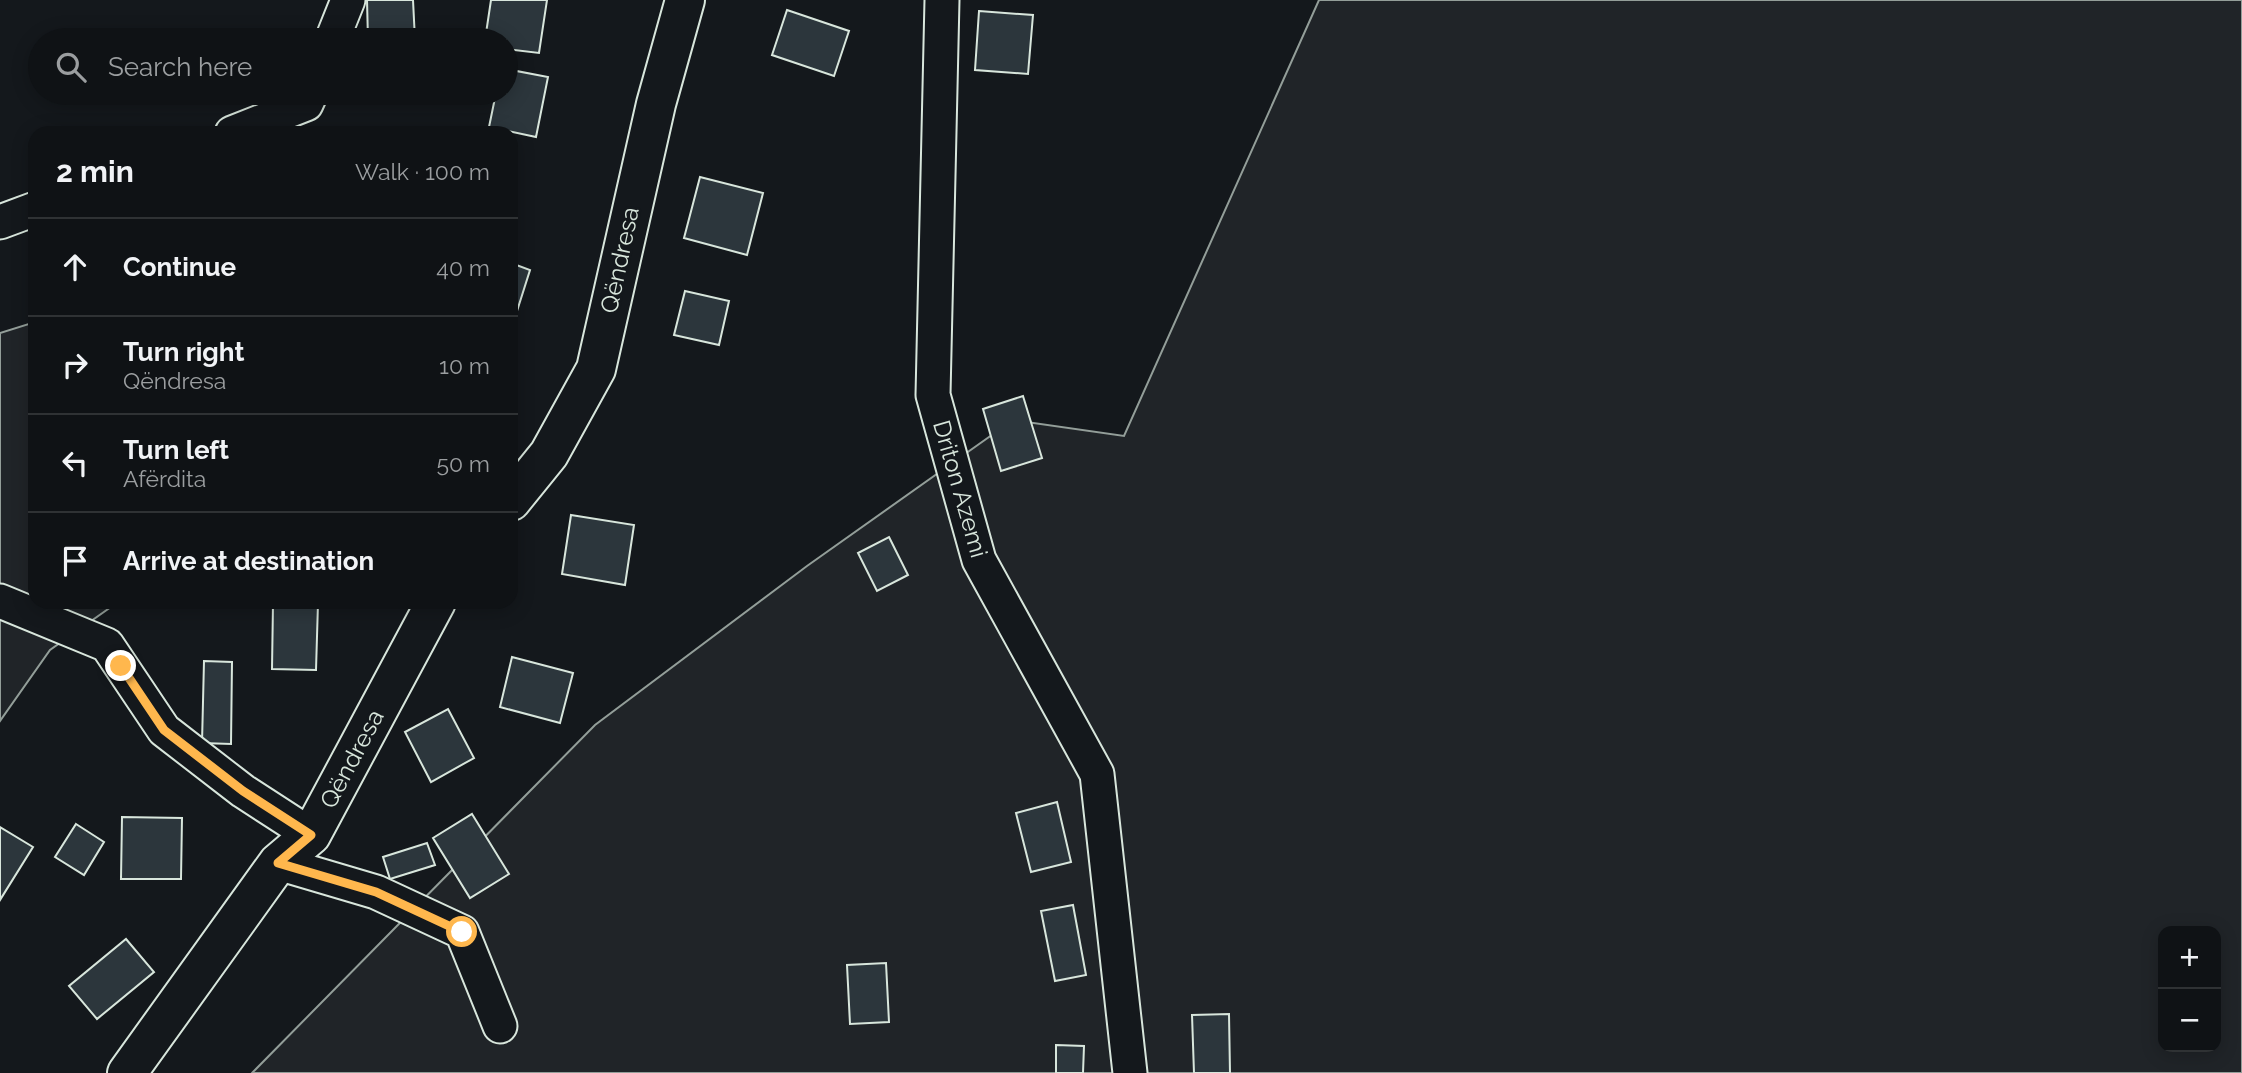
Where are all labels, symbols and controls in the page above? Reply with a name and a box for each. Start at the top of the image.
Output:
search box [28,28,518,105]
icon: search [52,48,90,86]
text: Search here [108,52,252,82]
text: 2 min [56,154,134,189]
text: Walk · 100 m [355,158,490,185]
street label: Qëndresa [594,204,645,316]
icon: ahead [56,248,94,286]
text: Continue [123,252,236,282]
text: 40 m [436,254,490,281]
text: Turn right [123,337,244,367]
icon: right [56,346,94,384]
text: 10 m [439,352,490,379]
text: Qëndresa [123,367,226,394]
street label: Driton Azemi [927,417,994,561]
text: Turn left [123,435,229,465]
icon: left [56,444,94,482]
text: 50 m [436,450,490,477]
text: Afërdita [123,465,206,492]
icon: arrive [56,542,94,580]
text: Arrive at destination [123,546,374,576]
route end [105,650,136,681]
street label: Qëndresa [313,704,390,813]
route start [446,916,477,947]
map controls [2158,926,2221,1052]
button: + [2158,926,2221,989]
button: − [2158,989,2221,1052]

